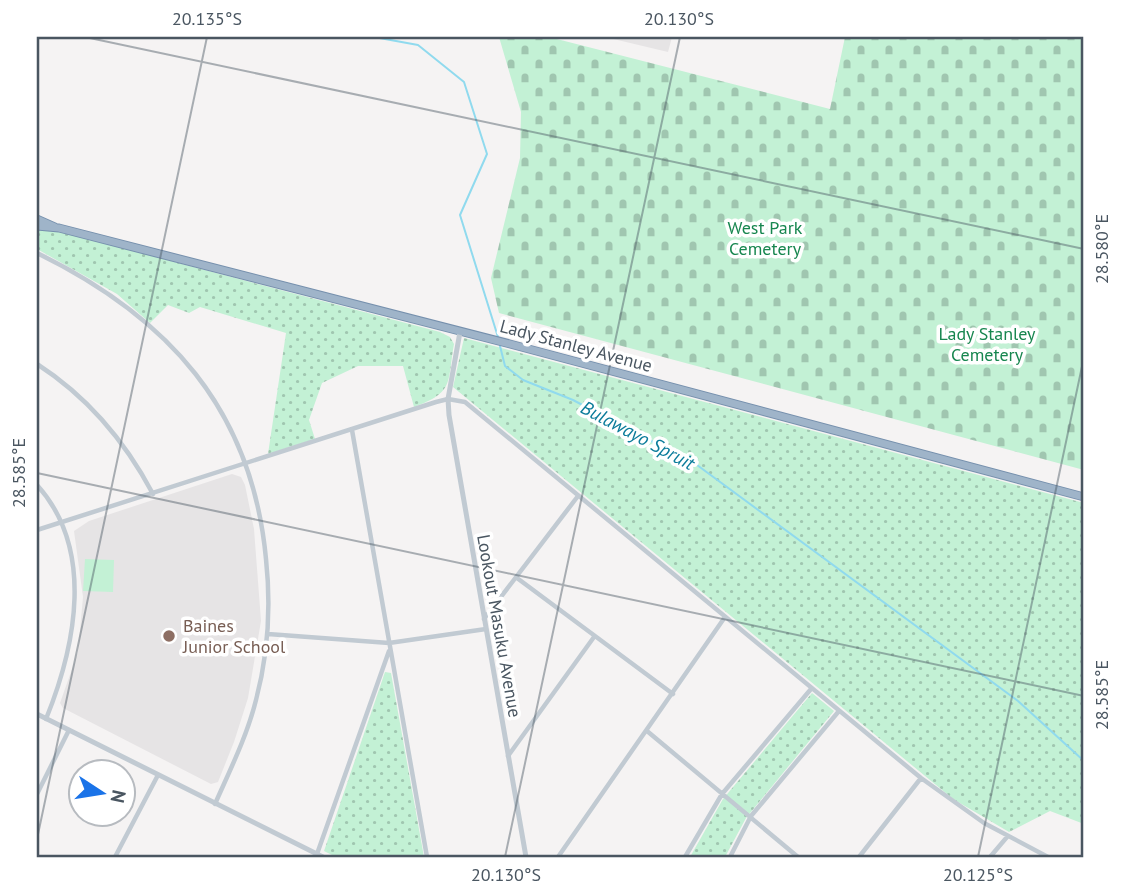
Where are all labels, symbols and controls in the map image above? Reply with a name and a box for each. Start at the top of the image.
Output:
text: 20.135°S [172,7,242,30]
text: 20.130°S [644,7,714,30]
text: 28.580°E [1090,214,1113,284]
park label: West Park Cemetery [728,216,803,260]
street label: Lady Stanley Avenue [497,314,655,377]
park label: Lady Stanley Cemetery [939,322,1036,366]
water label: Bulawayo Spruit [577,395,700,476]
text: 28.585°E [7,438,30,508]
street label: Lookout Masuku Avenue [472,533,527,719]
place label: Baines Junior School [182,614,286,658]
marker: Baines Junior School [161,628,177,644]
text: 28.585°E [1090,660,1113,730]
north arrow [66,758,136,828]
text: N [106,788,132,805]
text: 20.130°S [471,863,541,886]
text: 20.125°S [943,863,1013,886]

